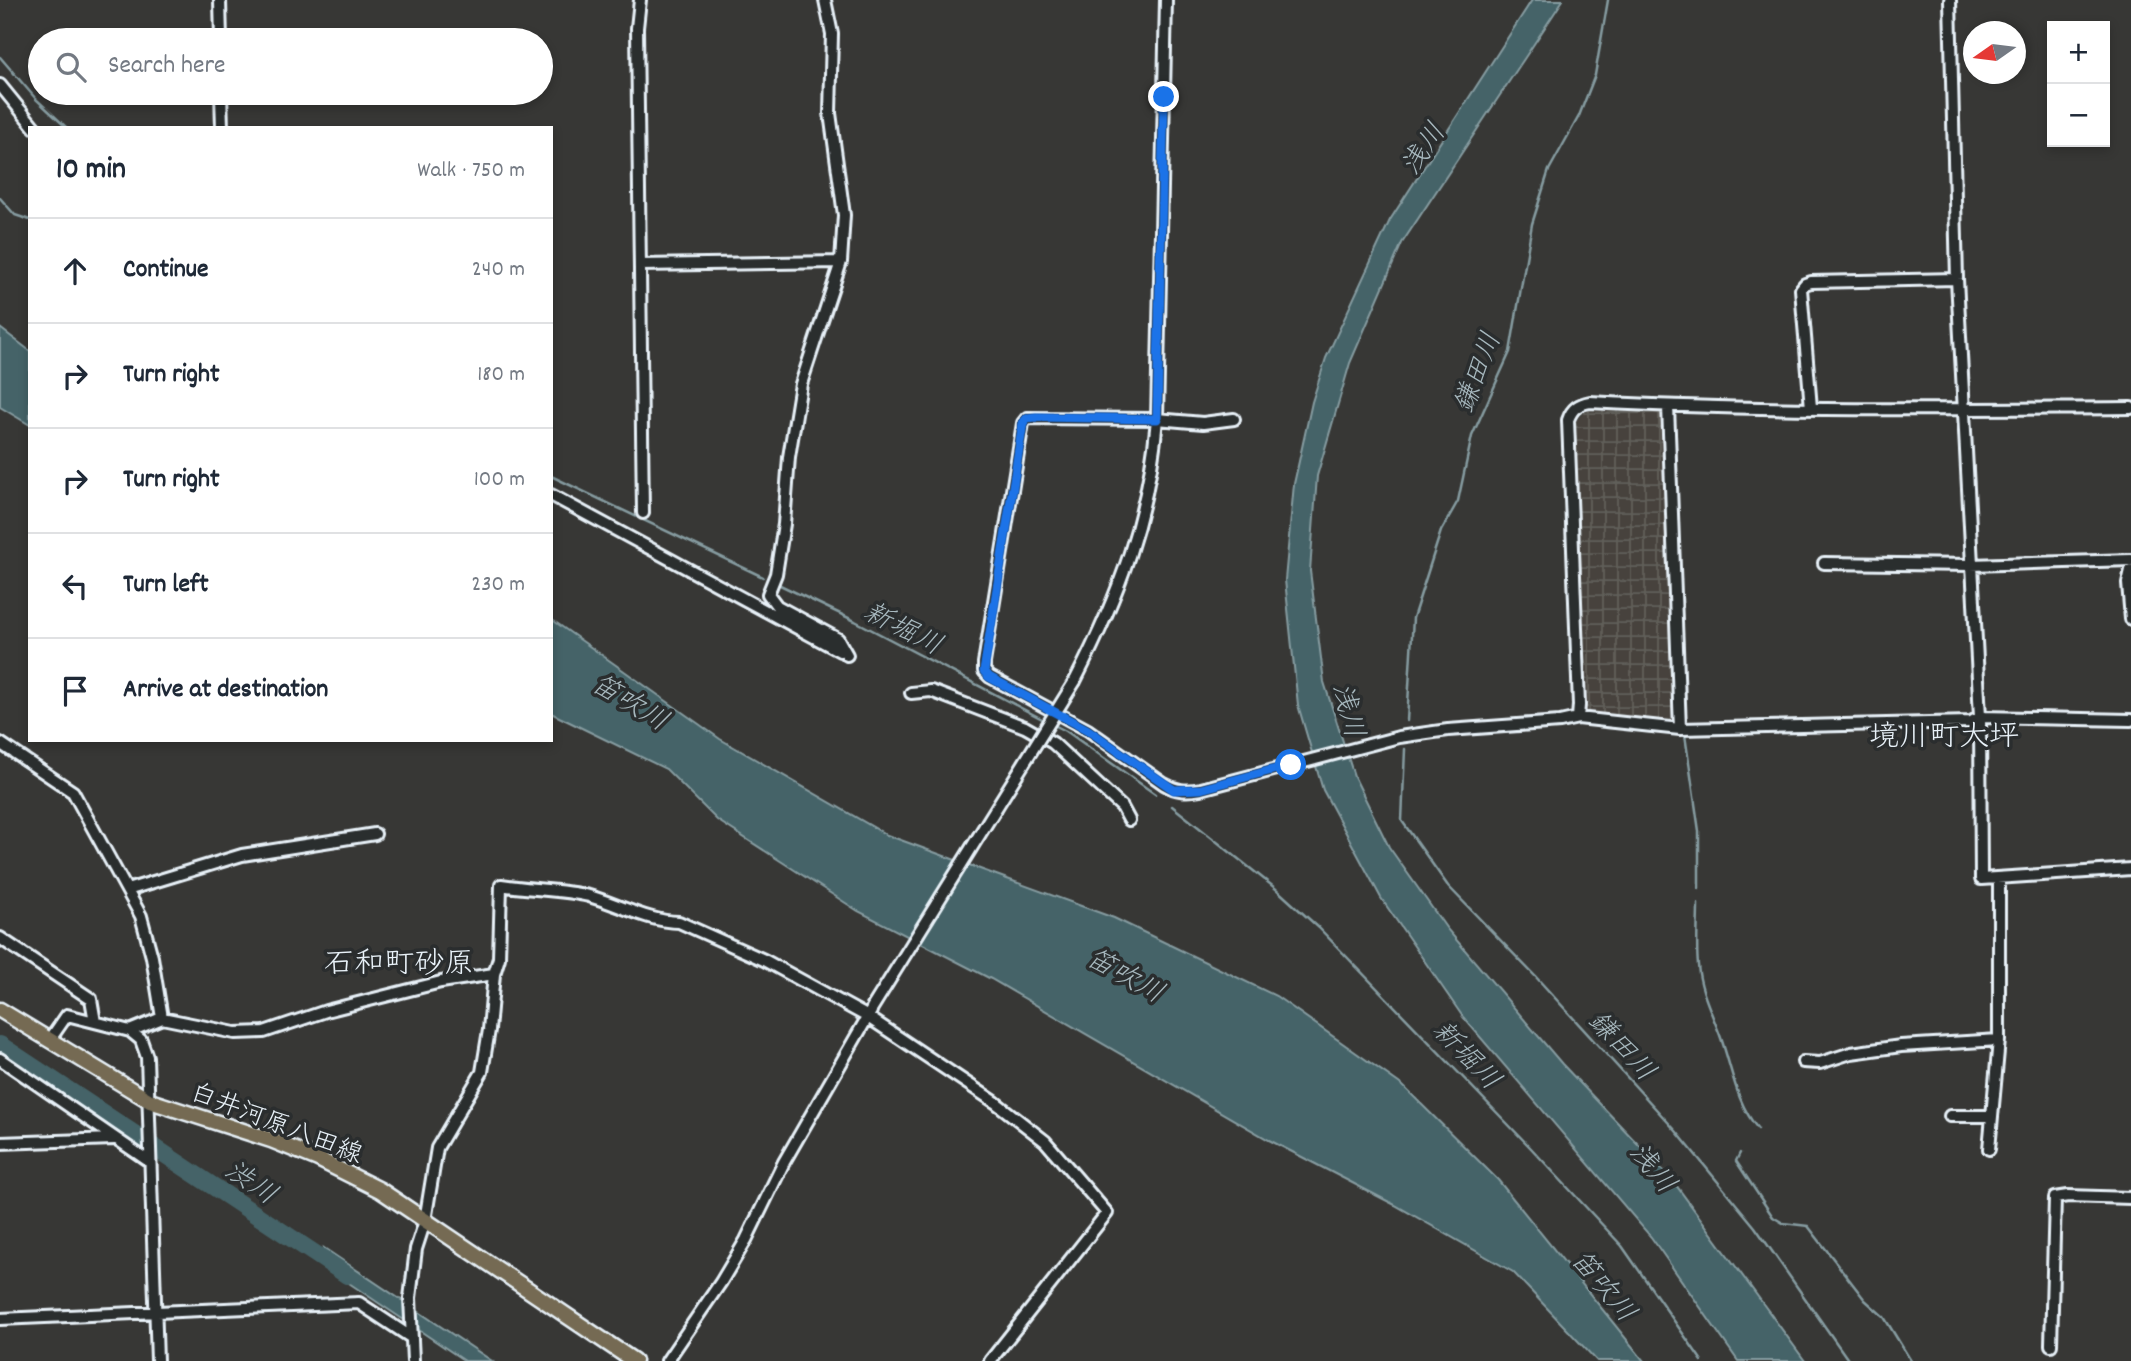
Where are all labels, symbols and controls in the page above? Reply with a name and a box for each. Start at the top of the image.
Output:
north arrow [1963,21,2026,84]
map controls [2047,21,2110,147]
button: + [2047,21,2110,84]
search box [28,28,553,105]
icon: search [52,48,90,86]
text: Search here [108,48,226,85]
route end [1148,81,1179,112]
button: − [2047,84,2110,147]
water label: 浅川 [1394,116,1458,185]
text: 10 min [56,150,126,193]
text: Walk · 750 m [417,155,525,188]
icon: ahead [56,252,94,290]
text: Continue [123,252,208,289]
text: 240 m [472,254,525,287]
water label: 鎌田川 [1447,327,1514,420]
icon: right [56,357,94,395]
text: Turn right [123,357,220,394]
text: 180 m [477,359,525,392]
icon: right [56,462,94,500]
text: Turn right [123,462,220,499]
text: 100 m [474,464,525,497]
icon: left [56,567,94,605]
text: Turn left [123,567,209,604]
text: 230 m [471,569,525,602]
water label: 新堀川 [855,595,948,668]
water label: 笛吹川 [582,667,675,744]
icon: arrive [56,672,94,710]
text: Arrive at destination [123,672,328,709]
water label: 浅川 [1319,679,1372,744]
district label: 境川町大坪 [1869,718,2019,761]
route start [1275,749,1306,780]
water label: 笛吹川 [1077,941,1170,1016]
district label: 石和町砂原 [324,945,474,988]
water label: 鎌田川 [1576,1004,1663,1093]
water label: 新堀川 [1421,1013,1508,1102]
street label: 白井河原八田線 [184,1075,367,1175]
water label: 浅川 [1617,1136,1683,1205]
water label: 渋川 [215,1153,284,1217]
water label: 笛吹川 [1559,1243,1643,1333]

